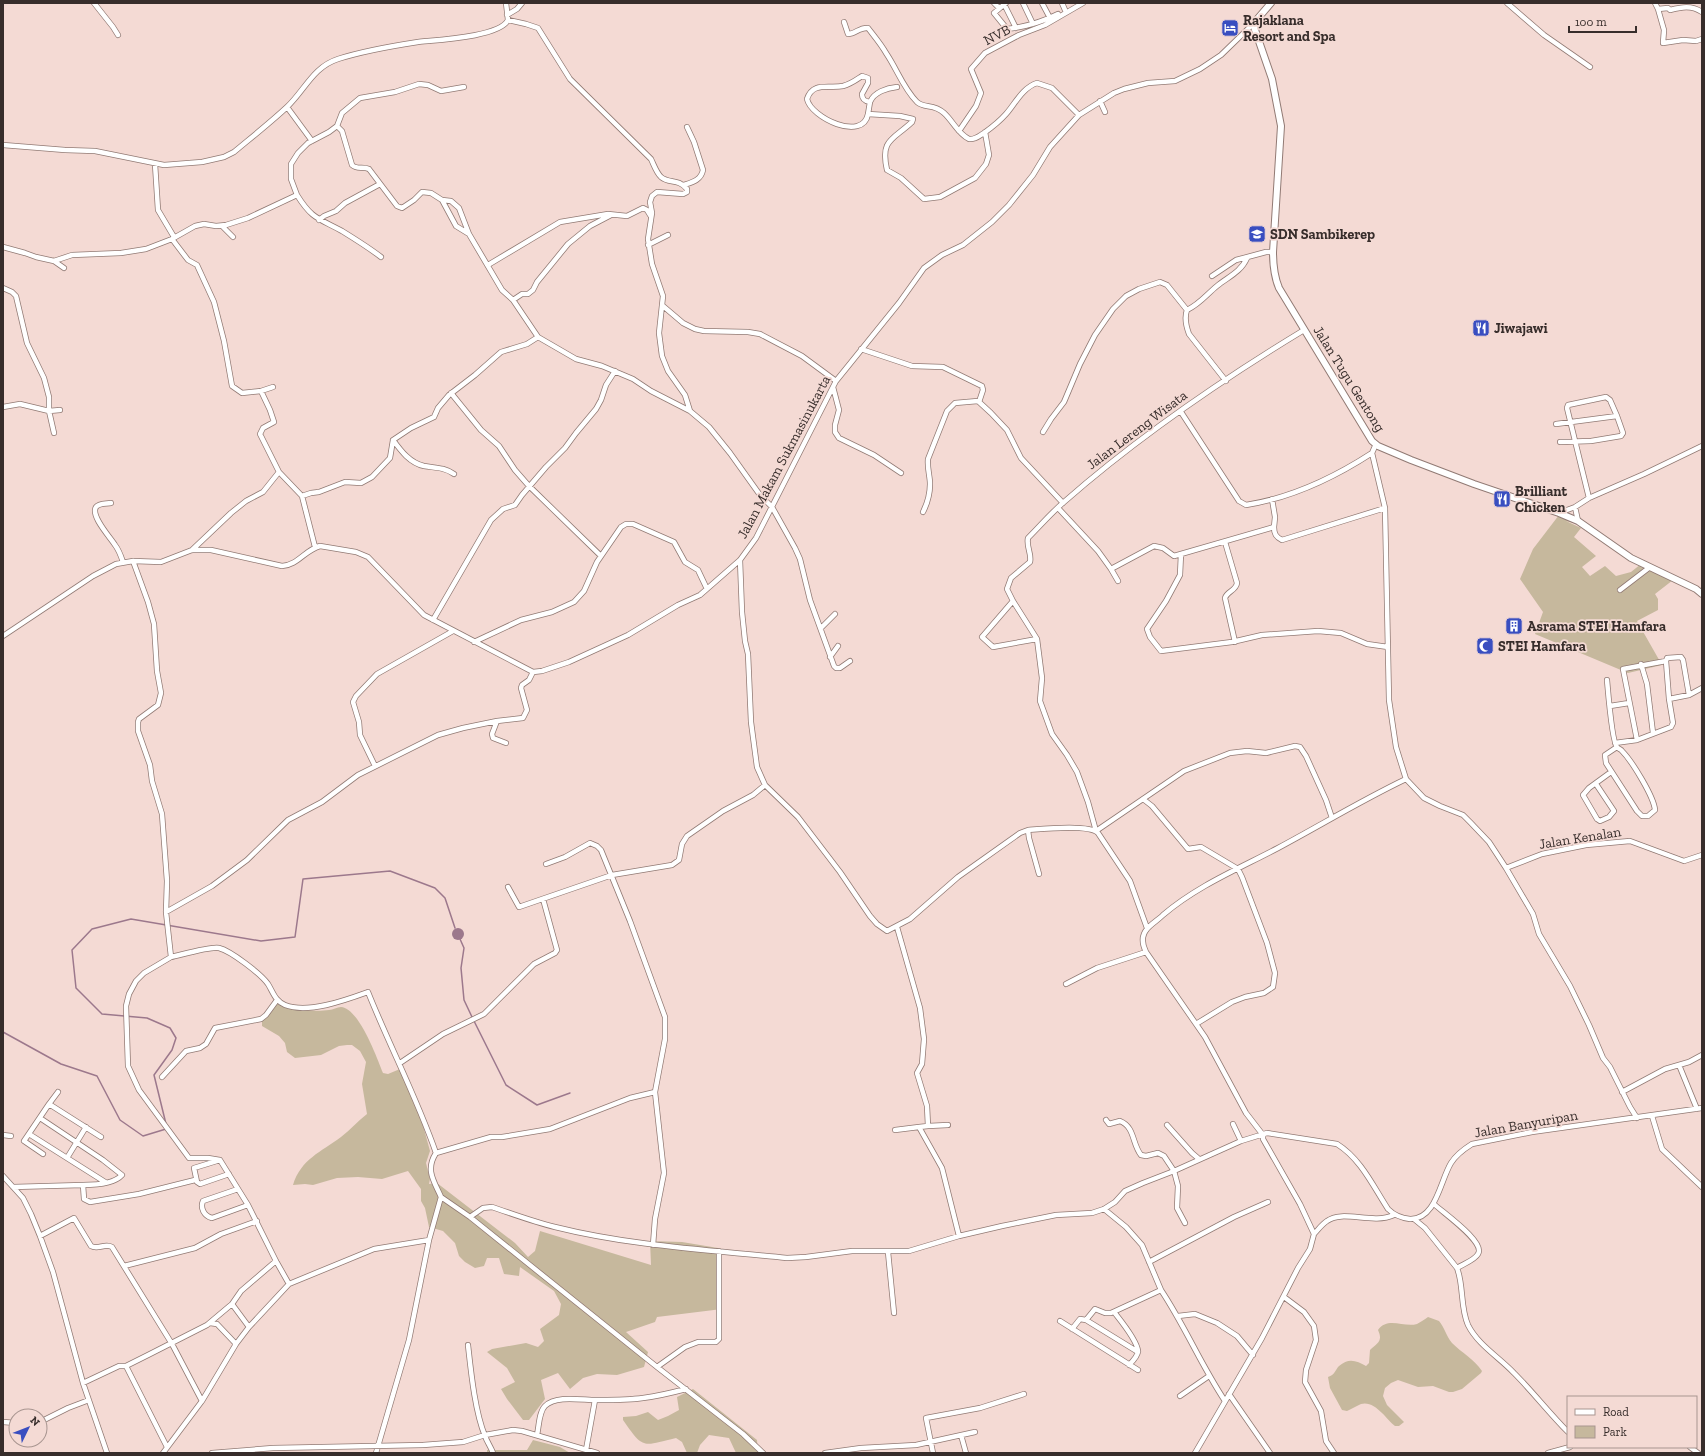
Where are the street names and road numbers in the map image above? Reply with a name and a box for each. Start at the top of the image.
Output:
street label: NVB [981,21,1013,49]
street label: Jalan Tugu Gentong [1310,323,1389,435]
street label: Jalan Makam Sukmasinukarta [734,372,834,541]
street label: Jalan Lereng Wisata [1084,387,1191,473]
street label: Jalan Kenalan [1538,823,1622,853]
street label: Jalan Banyuripan [1473,1107,1579,1141]

